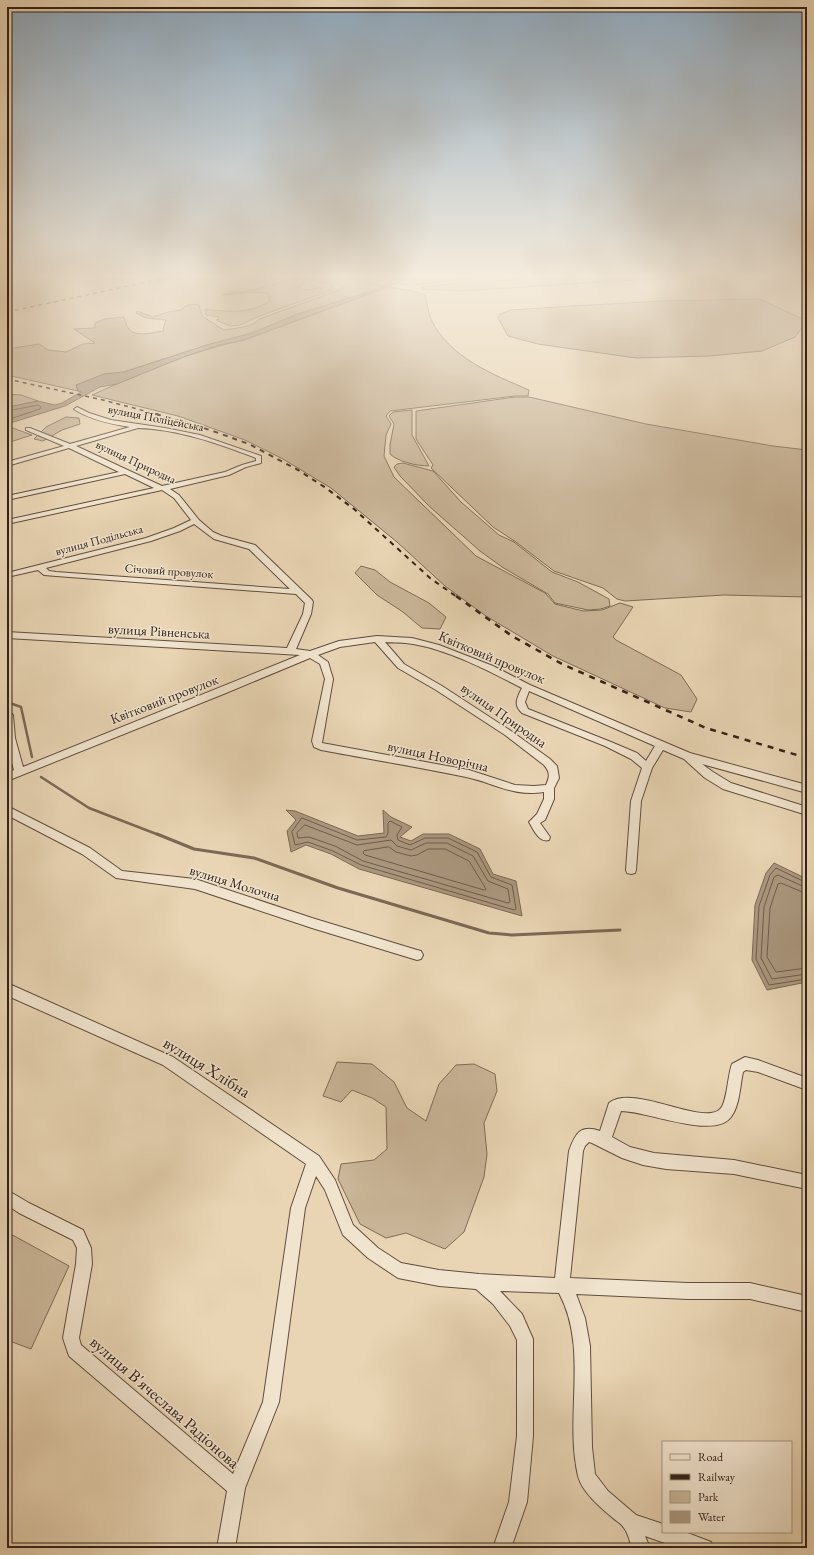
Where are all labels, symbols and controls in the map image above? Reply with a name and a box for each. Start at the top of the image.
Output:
street label: вулиця Поліцейська [107,401,205,435]
street label: вулиця Природна [93,436,179,488]
street label: вулиця Подільська [53,521,145,559]
street label: Січовий провулок [124,560,214,582]
street label: вулиця Рівненська [108,619,211,643]
street label: Квітковий провулок [436,626,548,688]
street label: Квітковий провулок [107,670,221,728]
street label: вулиця Природна [457,679,551,752]
street label: вулиця Новорічна [386,737,491,776]
street label: вулиця Молочна [188,861,283,905]
street label: вулиця Хлібна [159,1031,255,1103]
street label: вулиця В'ячеслава Радіонова [85,1331,245,1473]
legend [662,1441,792,1533]
text: Road [698,1449,724,1465]
text: Railway [698,1469,736,1485]
text: Park [698,1489,719,1505]
text: Water [698,1509,725,1525]

